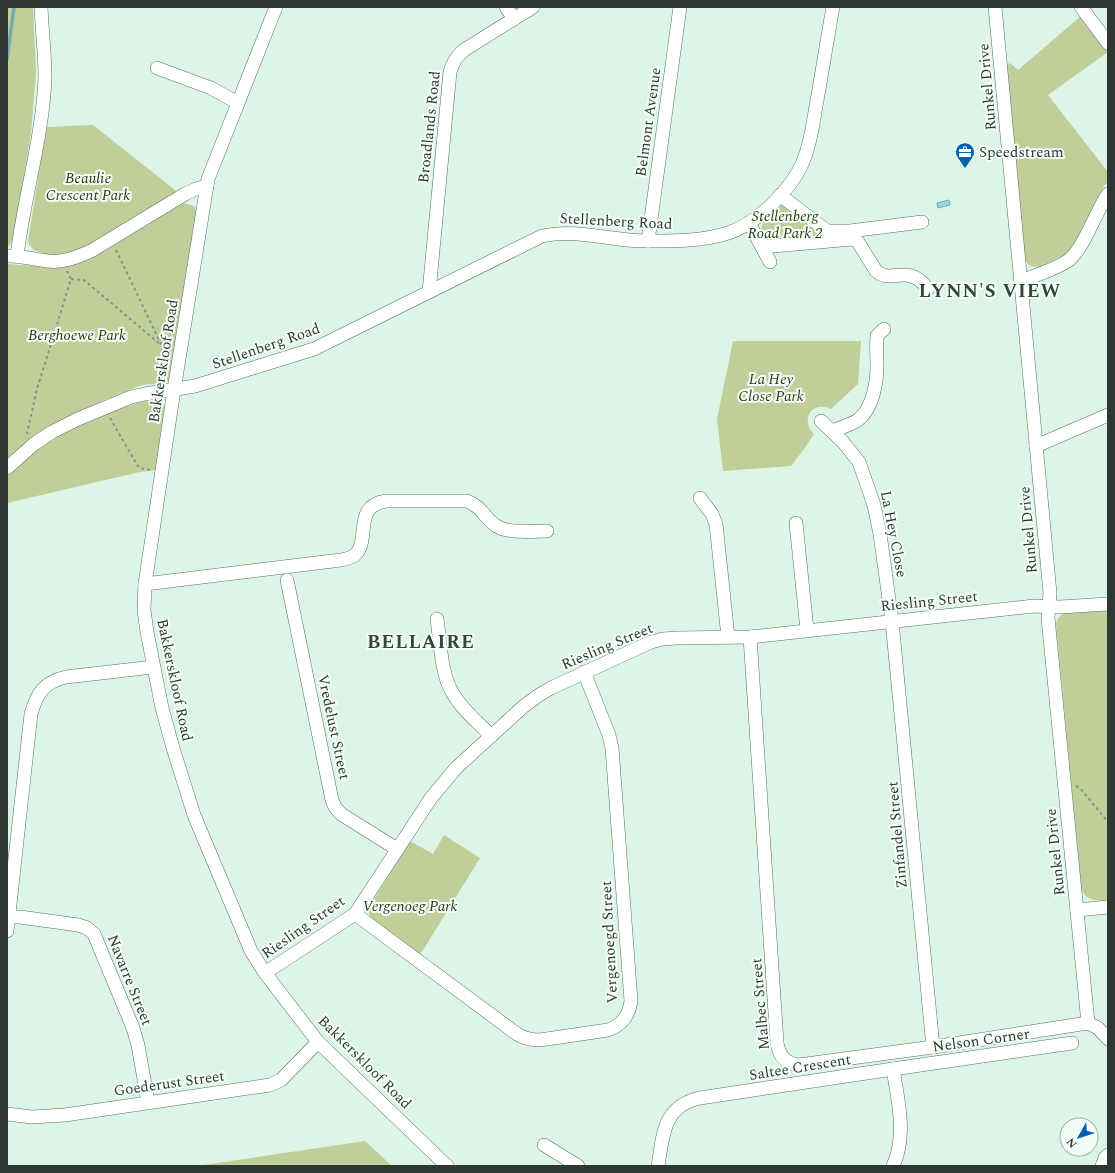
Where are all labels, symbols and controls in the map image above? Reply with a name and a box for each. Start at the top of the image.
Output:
street label: Runkel Drive [972,42,1003,131]
street label: Belmont Avenue [629,66,668,178]
street label: Broadlands Road [412,70,447,184]
office icon: Speedstream [954,141,976,169]
place label: Speedstream [979,141,1064,164]
park label: Beaulie Crescent Park [46,167,130,207]
park label: Stellenberg Road Park 2 [748,205,822,245]
street label: Stellenberg Road [559,207,673,236]
district label: LYNN'S VIEW [919,277,1061,306]
street label: Bakkerskloof Road [142,298,185,424]
street label: Stellenberg Road [209,317,323,376]
park label: Berghoewe Park [28,324,126,347]
park label: La Hey Close Park [738,368,804,408]
street label: Runkel Drive [1013,485,1044,574]
street label: La Hey Close [874,489,913,580]
street label: Riesling Street [879,585,979,618]
street label: Bakkerskloof Road [150,617,199,743]
street label: Riesling Street [558,617,657,676]
district label: BELLAIRE [367,628,475,657]
street label: Vredelust Street [311,672,356,782]
street label: Zinfandel Street [881,780,914,889]
street label: Runkel Drive [1039,807,1071,897]
street label: Vergenoegd Street [595,880,624,1004]
street label: Riesling Street [257,890,350,965]
park label: Vergenoeg Park [363,895,457,918]
street label: Navarre Street [101,931,158,1029]
street label: Malbec Street [745,957,776,1051]
street label: Bakkerskloof Road [312,1010,417,1115]
street label: Nelson Corner [931,1022,1031,1059]
street label: Saltee Crescent [748,1048,853,1087]
street label: Goederust Street [112,1064,226,1103]
north arrow [1059,1117,1099,1157]
text: N [1062,1134,1081,1152]

